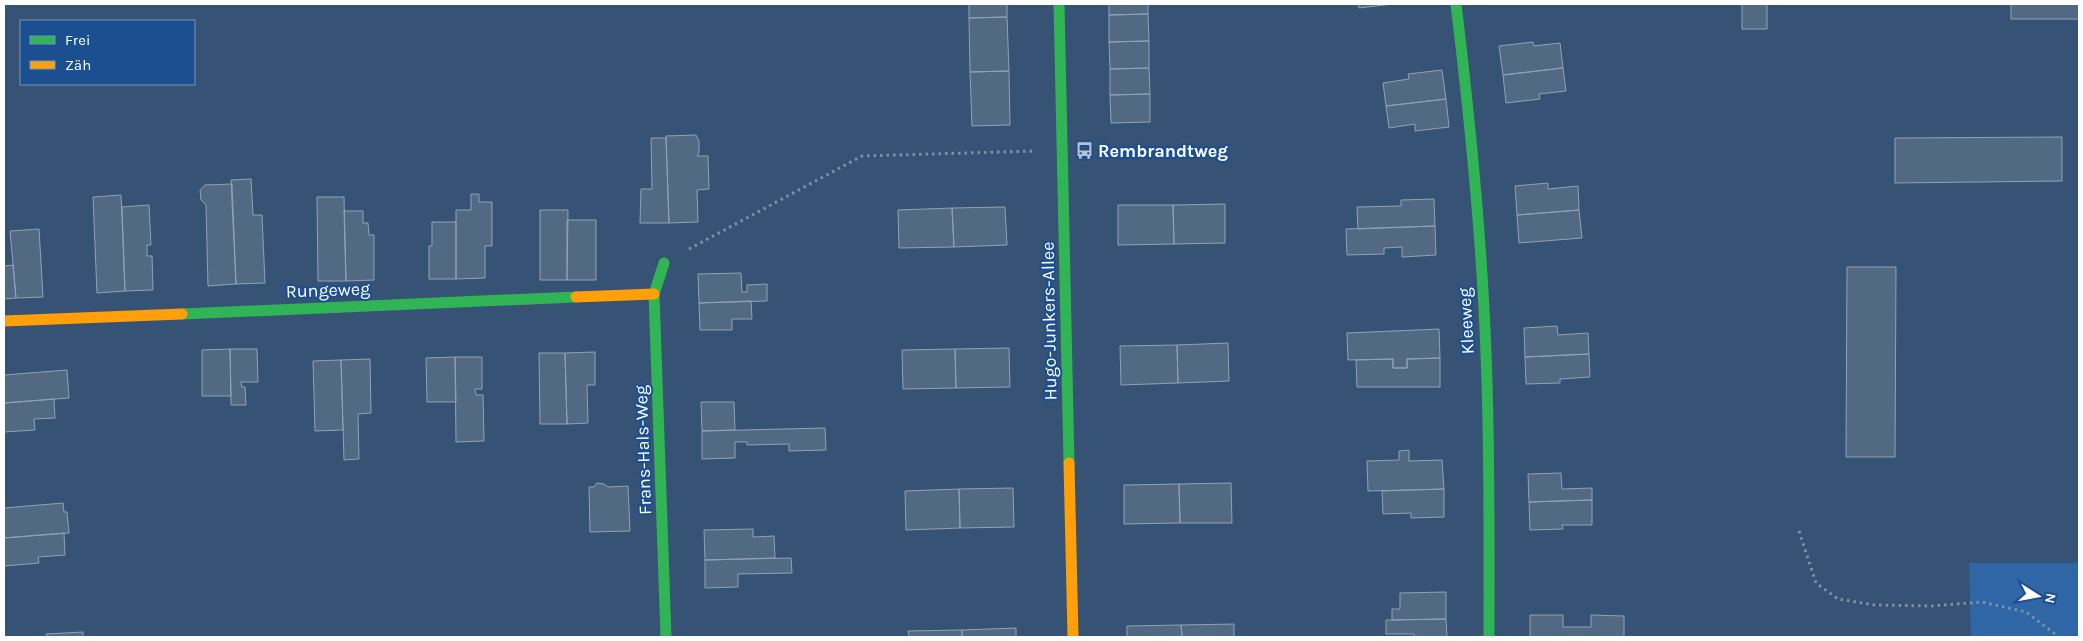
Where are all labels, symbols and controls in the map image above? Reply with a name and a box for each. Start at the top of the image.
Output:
legend [20,20,195,85]
text: Frei [65,31,90,49]
text: Zäh [65,56,91,74]
place label: Rembrandtweg [1098,140,1228,162]
bus stop icon: Rembrandtweg [1074,141,1094,161]
street label: Hugo-Junkers-Allee [1037,241,1061,401]
street label: Rungeweg [285,278,371,302]
street label: Kleeweg [1453,287,1479,355]
street label: Frans-Hals-Weg [630,385,656,515]
north arrow [2013,571,2063,621]
text: N [2041,592,2060,605]

